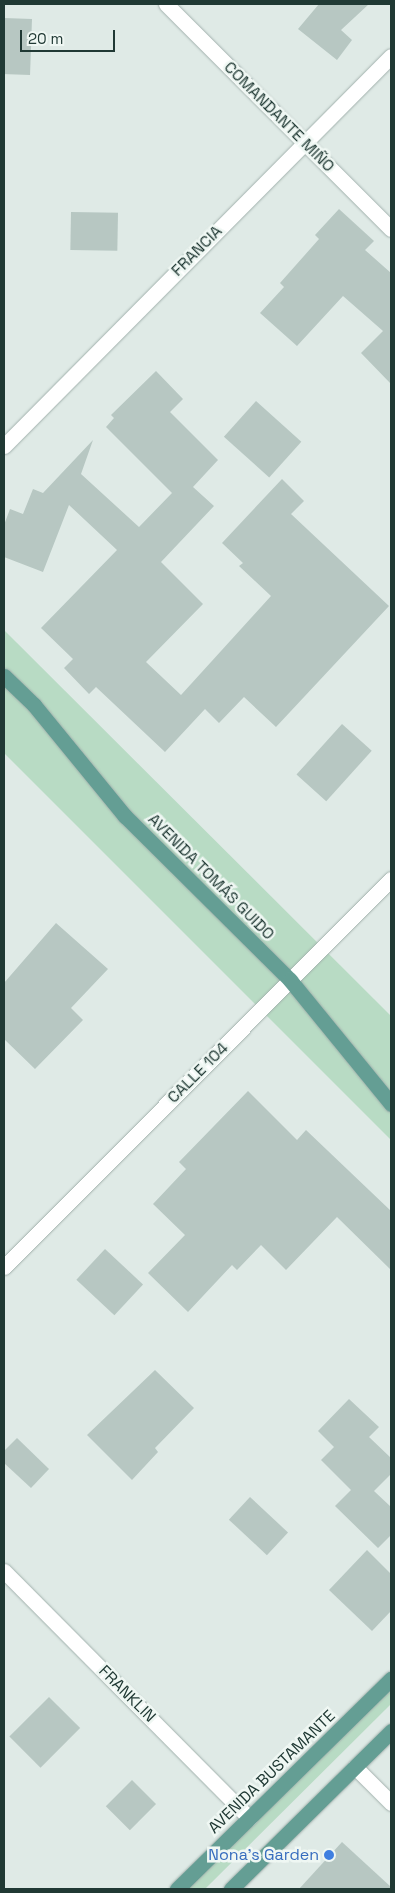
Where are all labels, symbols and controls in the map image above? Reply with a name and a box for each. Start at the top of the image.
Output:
scale bar [22,20,118,52]
text: 20 m [28,29,63,48]
street label: COMANDANTE MIÑO [220,58,338,176]
street label: FRANCIA [168,222,226,280]
street label: AVENIDA TOMÁS GUIDO [144,810,278,944]
street label: CALLE 104 [164,1039,232,1107]
street label: FRANKLIN [95,1662,159,1726]
street label: AVENIDA BUSTAMANTE [204,1706,340,1838]
place label: Nona's Garden [208,1845,319,1865]
marker: Nona's Garden [323,1849,335,1861]

